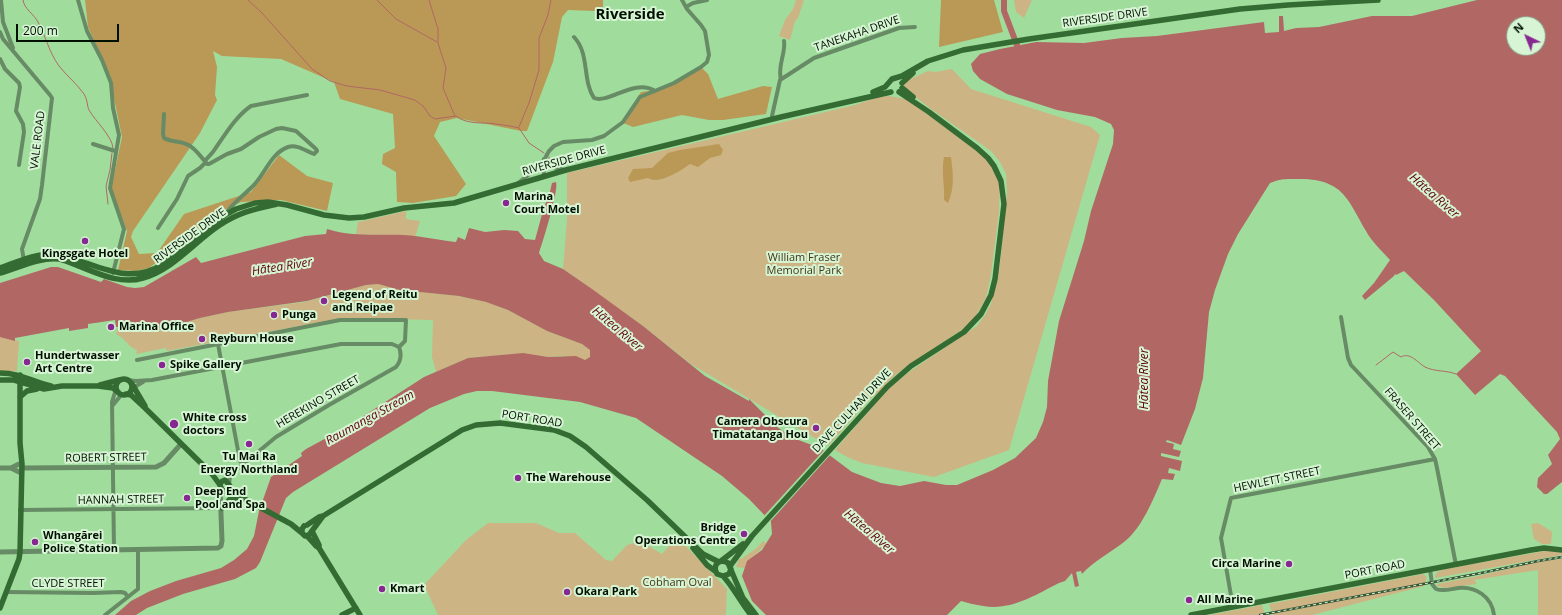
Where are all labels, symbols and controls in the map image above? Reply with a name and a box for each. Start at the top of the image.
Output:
street label: RIVERSIDE DRIVE [1062,5,1148,31]
district label: Riverside [595,6,665,24]
street label: TANEKAHA DRIVE [813,13,901,55]
scale bar [18,16,121,42]
north arrow [1506,16,1546,56]
text: N [1510,19,1527,36]
text: 200 m [23,22,58,39]
street label: VALE ROAD [28,110,48,170]
street label: RIVERSIDE DRIVE [521,144,607,178]
water label: Hātea River [1406,171,1462,221]
place label: Marina Court Motel [514,190,579,216]
marker: Marina Court Motel [501,198,511,208]
street label: RIVERSIDE DRIVE [151,205,229,267]
marker: Kingsgate Hotel [80,236,90,246]
place label: Kingsgate Hotel [42,247,128,261]
park label: William Fraser Memorial Park [767,251,841,277]
water label: Hātea River [251,255,313,279]
place label: Legend of Reitu and Reipae [332,288,418,314]
marker: Legend of Reitu and Reipae [319,296,329,306]
water label: Hātea River [589,304,645,354]
place label: Punga [282,308,316,322]
marker: Punga [269,310,279,320]
place label: Marina Office [119,320,194,334]
marker: Marina Office [106,322,116,332]
place label: Reyburn House [210,332,294,346]
marker: Reyburn House [197,334,207,344]
place label: Hundertwasser Art Centre [35,349,120,375]
water label: Hātea River [1138,349,1152,409]
marker: Hundertwasser Art Centre [22,357,32,367]
place label: Spike Gallery [170,358,242,372]
marker: Spike Gallery [157,360,167,370]
street label: DAVE CULHAM DRIVE [810,366,894,456]
street label: HEREKINO STREET [274,373,362,431]
street label: FRASER STREET [1381,385,1443,453]
water label: Raumanga Stream [323,388,417,448]
street label: PORT ROAD [501,408,563,430]
place label: White cross doctors [183,411,247,437]
place label: Camera Obscura Timatatanga Hou [713,415,808,441]
marker: White cross doctors [168,418,180,430]
marker: Camera Obscura Timatatanga Hou [811,423,821,433]
marker: Tu Mai Ra Energy Northland [244,439,254,449]
place label: Tu Mai Ra Energy Northland [200,450,298,476]
street label: ROBERT STREET [65,451,147,465]
street label: HEWLETT STREET [1232,464,1322,496]
place label: The Warehouse [526,471,611,485]
marker: The Warehouse [513,473,523,483]
place label: Deep End Pool and Spa [195,485,265,511]
street label: HANNAH STREET [78,493,164,507]
marker: Deep End Pool and Spa [182,493,192,503]
water label: Hātea River [841,507,897,557]
place label: Bridge Operations Centre [635,521,736,547]
place label: Whangārei Police Station [43,529,118,555]
marker: Bridge Operations Centre [739,529,749,539]
marker: Whangārei Police Station [30,537,40,547]
place label: Circa Marine [1211,557,1281,571]
street label: PORT ROAD [1344,558,1406,582]
marker: Circa Marine [1284,559,1294,569]
park label: Cobham Oval [642,576,712,590]
street label: CLYDE STREET [32,577,104,591]
place label: Kmart [390,582,425,596]
marker: Kmart [377,584,387,594]
place label: Okara Park [575,585,637,599]
marker: Okara Park [562,587,572,597]
place label: All Marine [1197,593,1253,607]
marker: All Marine [1184,595,1194,605]

